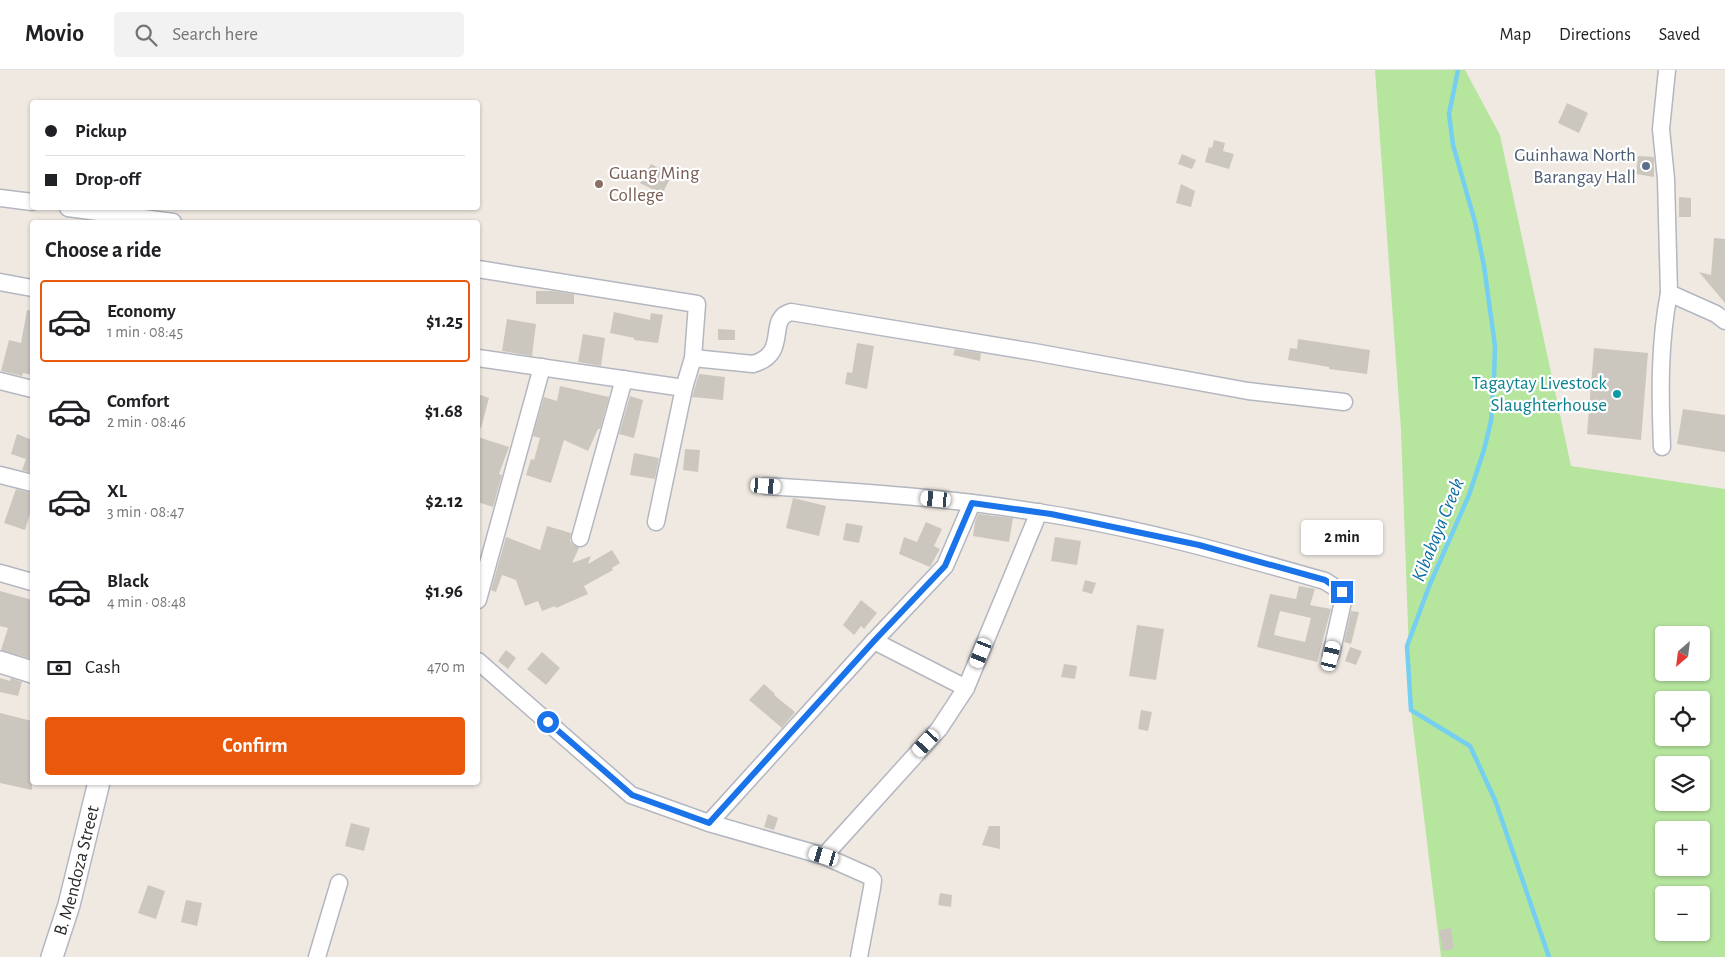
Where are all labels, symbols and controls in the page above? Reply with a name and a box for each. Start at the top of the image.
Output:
search box [114,12,464,57]
icon: search [132,21,160,49]
text: Movio [25,22,84,46]
text: Search here [172,25,258,44]
text: Map [1500,26,1531,44]
text: Directions [1559,26,1631,44]
text: Saved [1659,26,1700,44]
text: Pickup [75,122,127,141]
place label: Guinhawa North Barangay Hall [1514,146,1636,187]
marker: Guinhawa North Barangay Hall [1640,160,1652,172]
place label: Guang Ming College [609,164,700,205]
text: Drop-off [75,170,140,189]
marker: Guang Ming College [593,178,605,190]
text: Choose a ride [45,239,161,261]
icon: car [47,299,92,344]
text: Economy [107,302,176,321]
text: $1.25 [426,312,463,331]
text: 1 min · 08:45 [107,324,183,340]
place label: Tagaytay Livestock Slaughterhouse [1472,374,1607,415]
marker: Tagaytay Livestock Slaughterhouse [1611,388,1623,400]
icon: car [47,389,92,434]
text: Comfort [107,392,169,411]
text: $1.68 [425,402,463,421]
text: 2 min · 08:46 [107,414,186,430]
water label: Kibabaya Creek [1408,475,1468,585]
car [750,477,781,495]
icon: car [47,479,92,524]
text: XL [107,482,127,501]
car [920,490,951,508]
text: $2.12 [425,492,463,511]
text: 3 min · 08:47 [107,504,184,520]
callout: 2 min [1301,520,1383,554]
text: 2 min [1324,529,1360,545]
icon: car [47,569,92,614]
text: Black [107,572,149,591]
route end [1331,581,1353,603]
text: $1.96 [425,582,463,601]
text: 4 min · 08:48 [107,594,186,610]
north arrow [1655,626,1710,681]
map controls [1655,626,1710,941]
car [968,636,993,670]
car [1320,640,1341,672]
icon: cash [45,654,73,682]
text: Cash [85,658,121,677]
text: 470 m [427,659,465,675]
button: locate [1655,691,1710,746]
route start [537,711,559,733]
button: Confirm [45,717,465,775]
car [910,727,941,759]
button: layers [1655,756,1710,811]
street label: B. Mendoza Street [50,804,102,938]
button: + [1655,821,1710,876]
car [807,845,840,867]
button: − [1655,886,1710,941]

